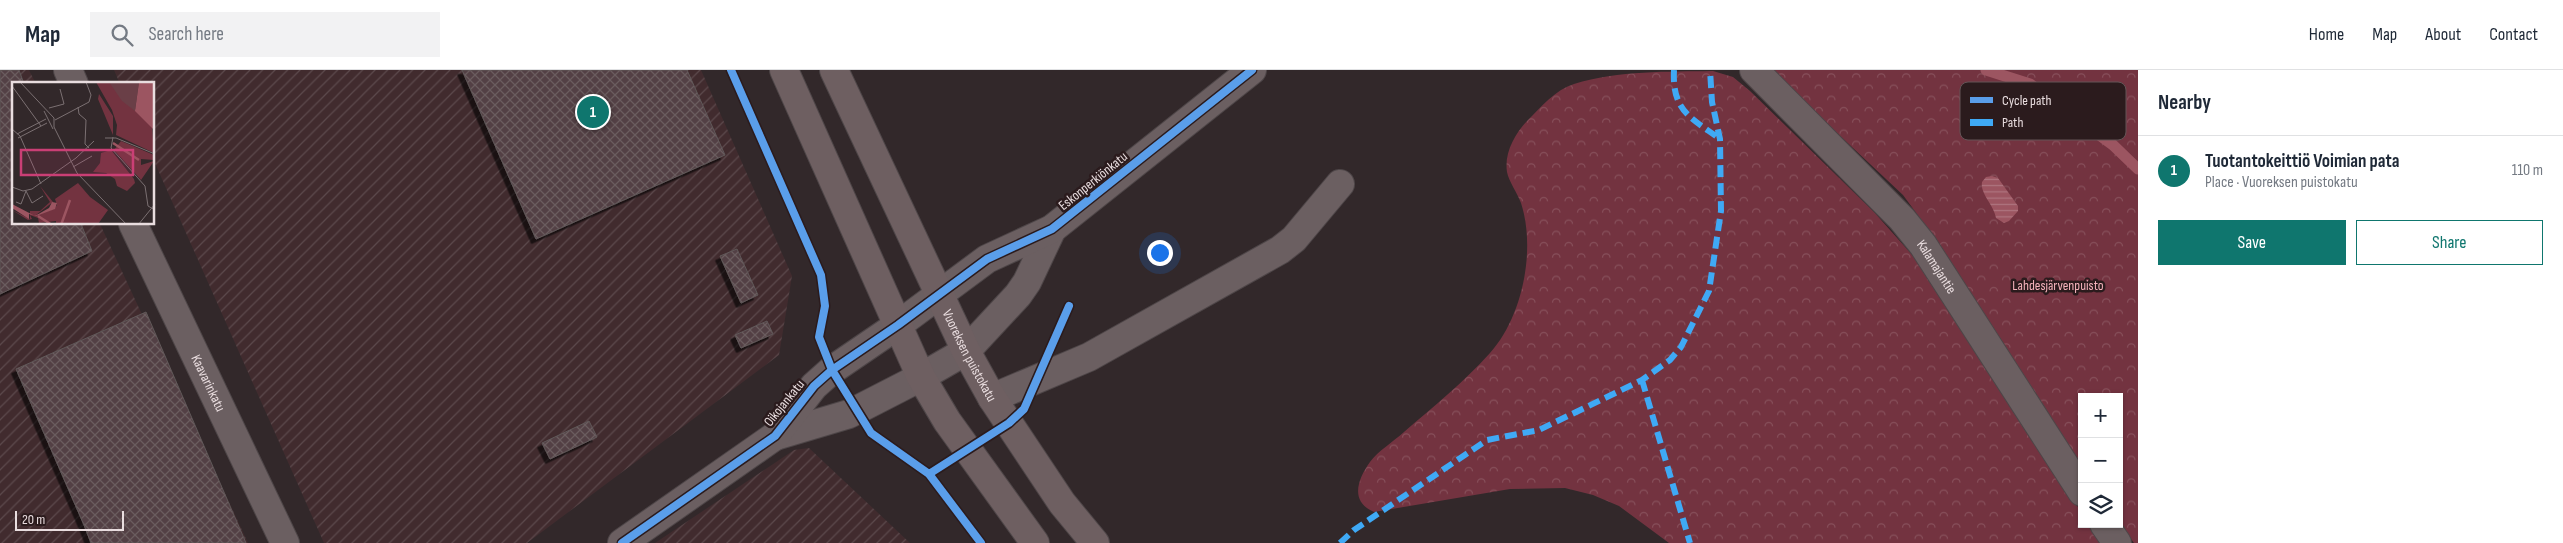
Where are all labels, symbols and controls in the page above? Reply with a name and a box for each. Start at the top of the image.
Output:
search box [90,12,440,57]
text: Map [25,20,60,49]
icon: search [108,21,136,49]
text: Search here [148,23,224,46]
text: Home [2309,24,2344,45]
text: Map [2372,24,2397,45]
text: About [2425,24,2461,45]
text: Contact [2489,24,2538,45]
inset map [12,82,155,225]
legend [1960,82,2126,140]
text: Nearby [2158,90,2211,115]
text: Cycle path [2002,92,2052,109]
pin: 1 [577,93,609,131]
text: Path [2002,114,2023,131]
street label: Eskonperkiönkatu [1055,148,1131,214]
text: Tuotantokeittiö Voimian pata [2205,150,2400,173]
text: 1 [2171,161,2177,180]
text: 110 m [2512,161,2543,180]
text: Place · Vuoreksen puistokatu [2205,173,2358,192]
button: Save [2158,220,2346,265]
button: Share [2356,220,2543,265]
street label: Kalamajantie [1913,236,1960,297]
your location [1147,240,1173,266]
park label: Lahdesjärvenpuisto [2012,277,2104,294]
street label: Vuoreksen puistokatu [939,306,1001,404]
street label: Kaavarinkatu [188,352,230,414]
street label: Oikojankatu [760,376,808,430]
map controls [2078,393,2123,528]
button: + [2078,393,2123,438]
button: − [2078,438,2123,483]
button: layers [2078,483,2123,528]
scale bar [15,508,124,531]
text: 20 m [22,511,45,528]

